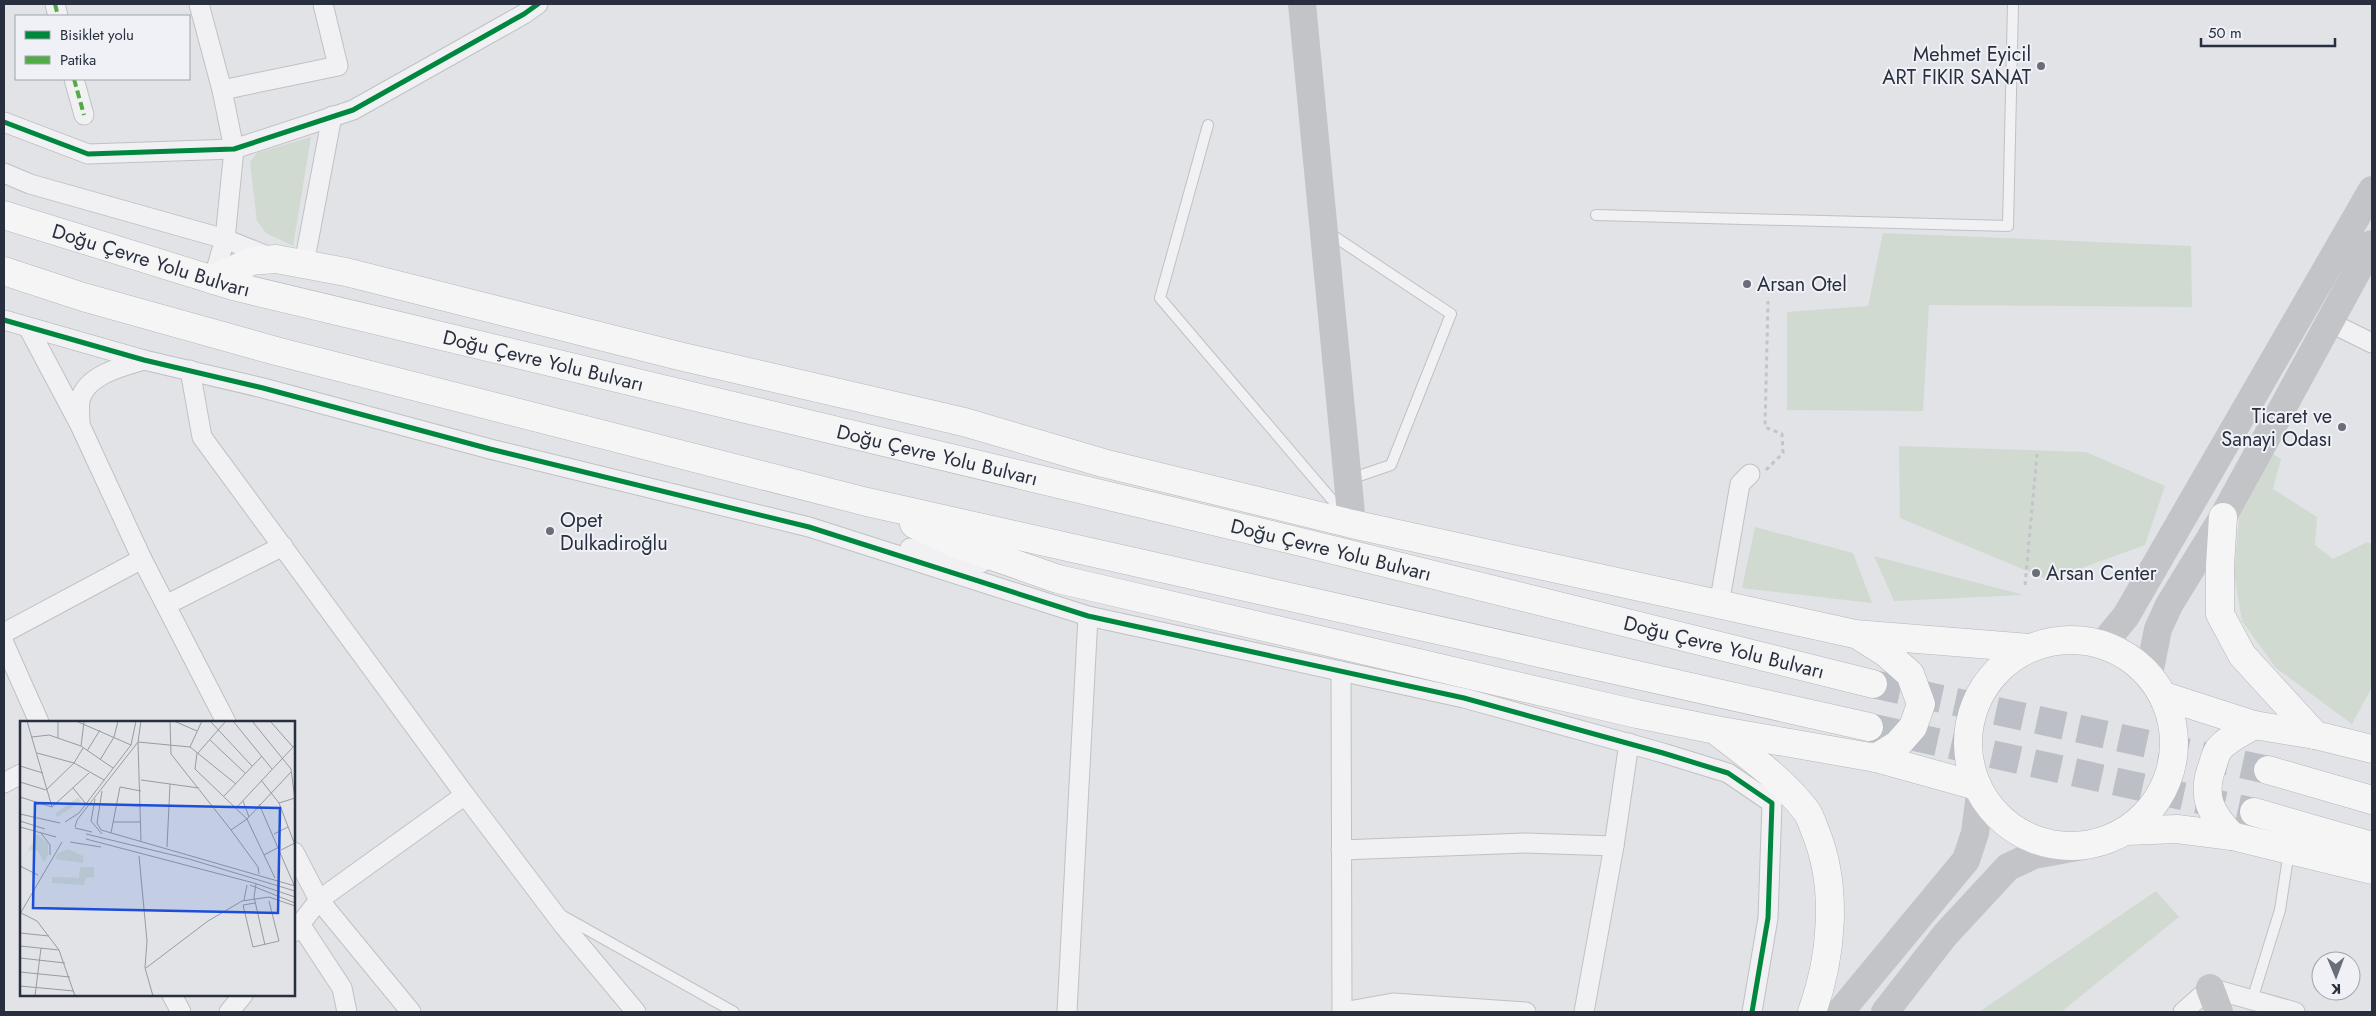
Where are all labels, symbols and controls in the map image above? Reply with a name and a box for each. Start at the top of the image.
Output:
legend [15,15,190,80]
scale bar [2201,15,2335,47]
text: 50 m [2208,22,2242,44]
text: Bisiklet yolu [60,24,134,46]
place label: Mehmet Eyicil ART FIKIR SANAT [1882,40,2032,92]
text: Patika [60,49,96,71]
marker: Mehmet Eyicil ART FIKIR SANAT [2035,60,2047,72]
street label: Doğu Çevre Yolu Bulvarı [48,217,253,305]
place label: Arsan Otel [1757,270,1847,299]
marker: Arsan Otel [1741,278,1753,290]
street label: Doğu Çevre Yolu Bulvarı [440,323,647,399]
place label: Ticaret ve Sanayi Odası [2221,402,2332,454]
street label: Doğu Çevre Yolu Bulvarı [834,417,1041,493]
marker: Ticaret ve Sanayi Odası [2336,421,2348,433]
place label: Opet Dulkadiroğlu [560,506,668,558]
street label: Doğu Çevre Yolu Bulvarı [1228,512,1434,589]
marker: Opet Dulkadiroğlu [544,525,556,537]
place label: Arsan Center [2046,559,2157,588]
marker: Arsan Center [2030,567,2042,579]
street label: Doğu Çevre Yolu Bulvarı [1621,609,1827,686]
inset map [20,721,295,996]
north arrow [2311,951,2361,1001]
text: K [2331,979,2341,999]

